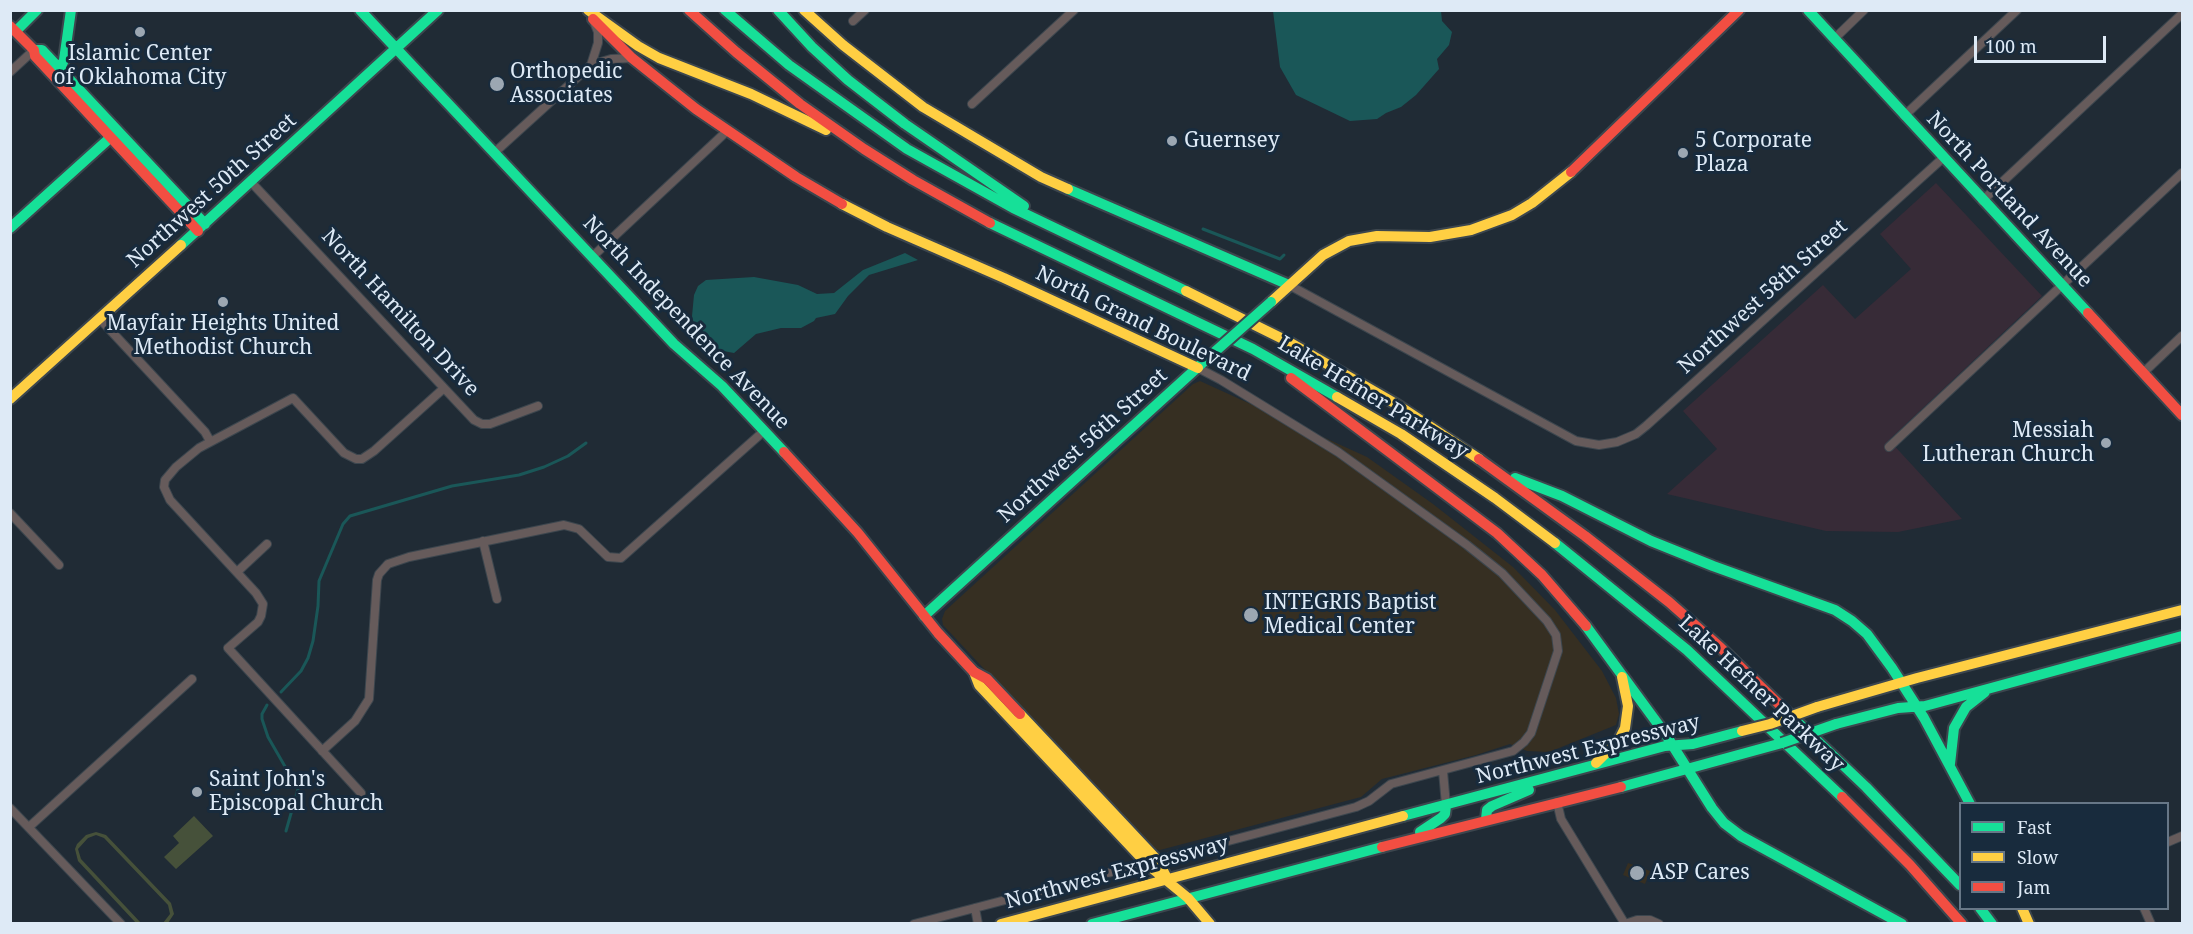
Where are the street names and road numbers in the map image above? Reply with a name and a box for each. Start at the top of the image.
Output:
street label: North Portland Avenue [1921,107,2097,293]
street label: Northwest 50th Street [122,108,302,274]
street label: North Independence Avenue [577,211,795,435]
street label: Northwest 58th Street [1673,214,1853,380]
street label: North Hamilton Drive [316,224,484,402]
street label: North Grand Boulevard [1031,261,1255,387]
street label: Lake Hefner Parkway [1273,331,1473,465]
street label: Northwest 56th Street [993,363,1173,529]
street label: Lake Hefner Parkway [1673,611,1849,777]
street label: Northwest Expressway [1473,710,1703,790]
street label: Northwest Expressway [1003,831,1231,915]

